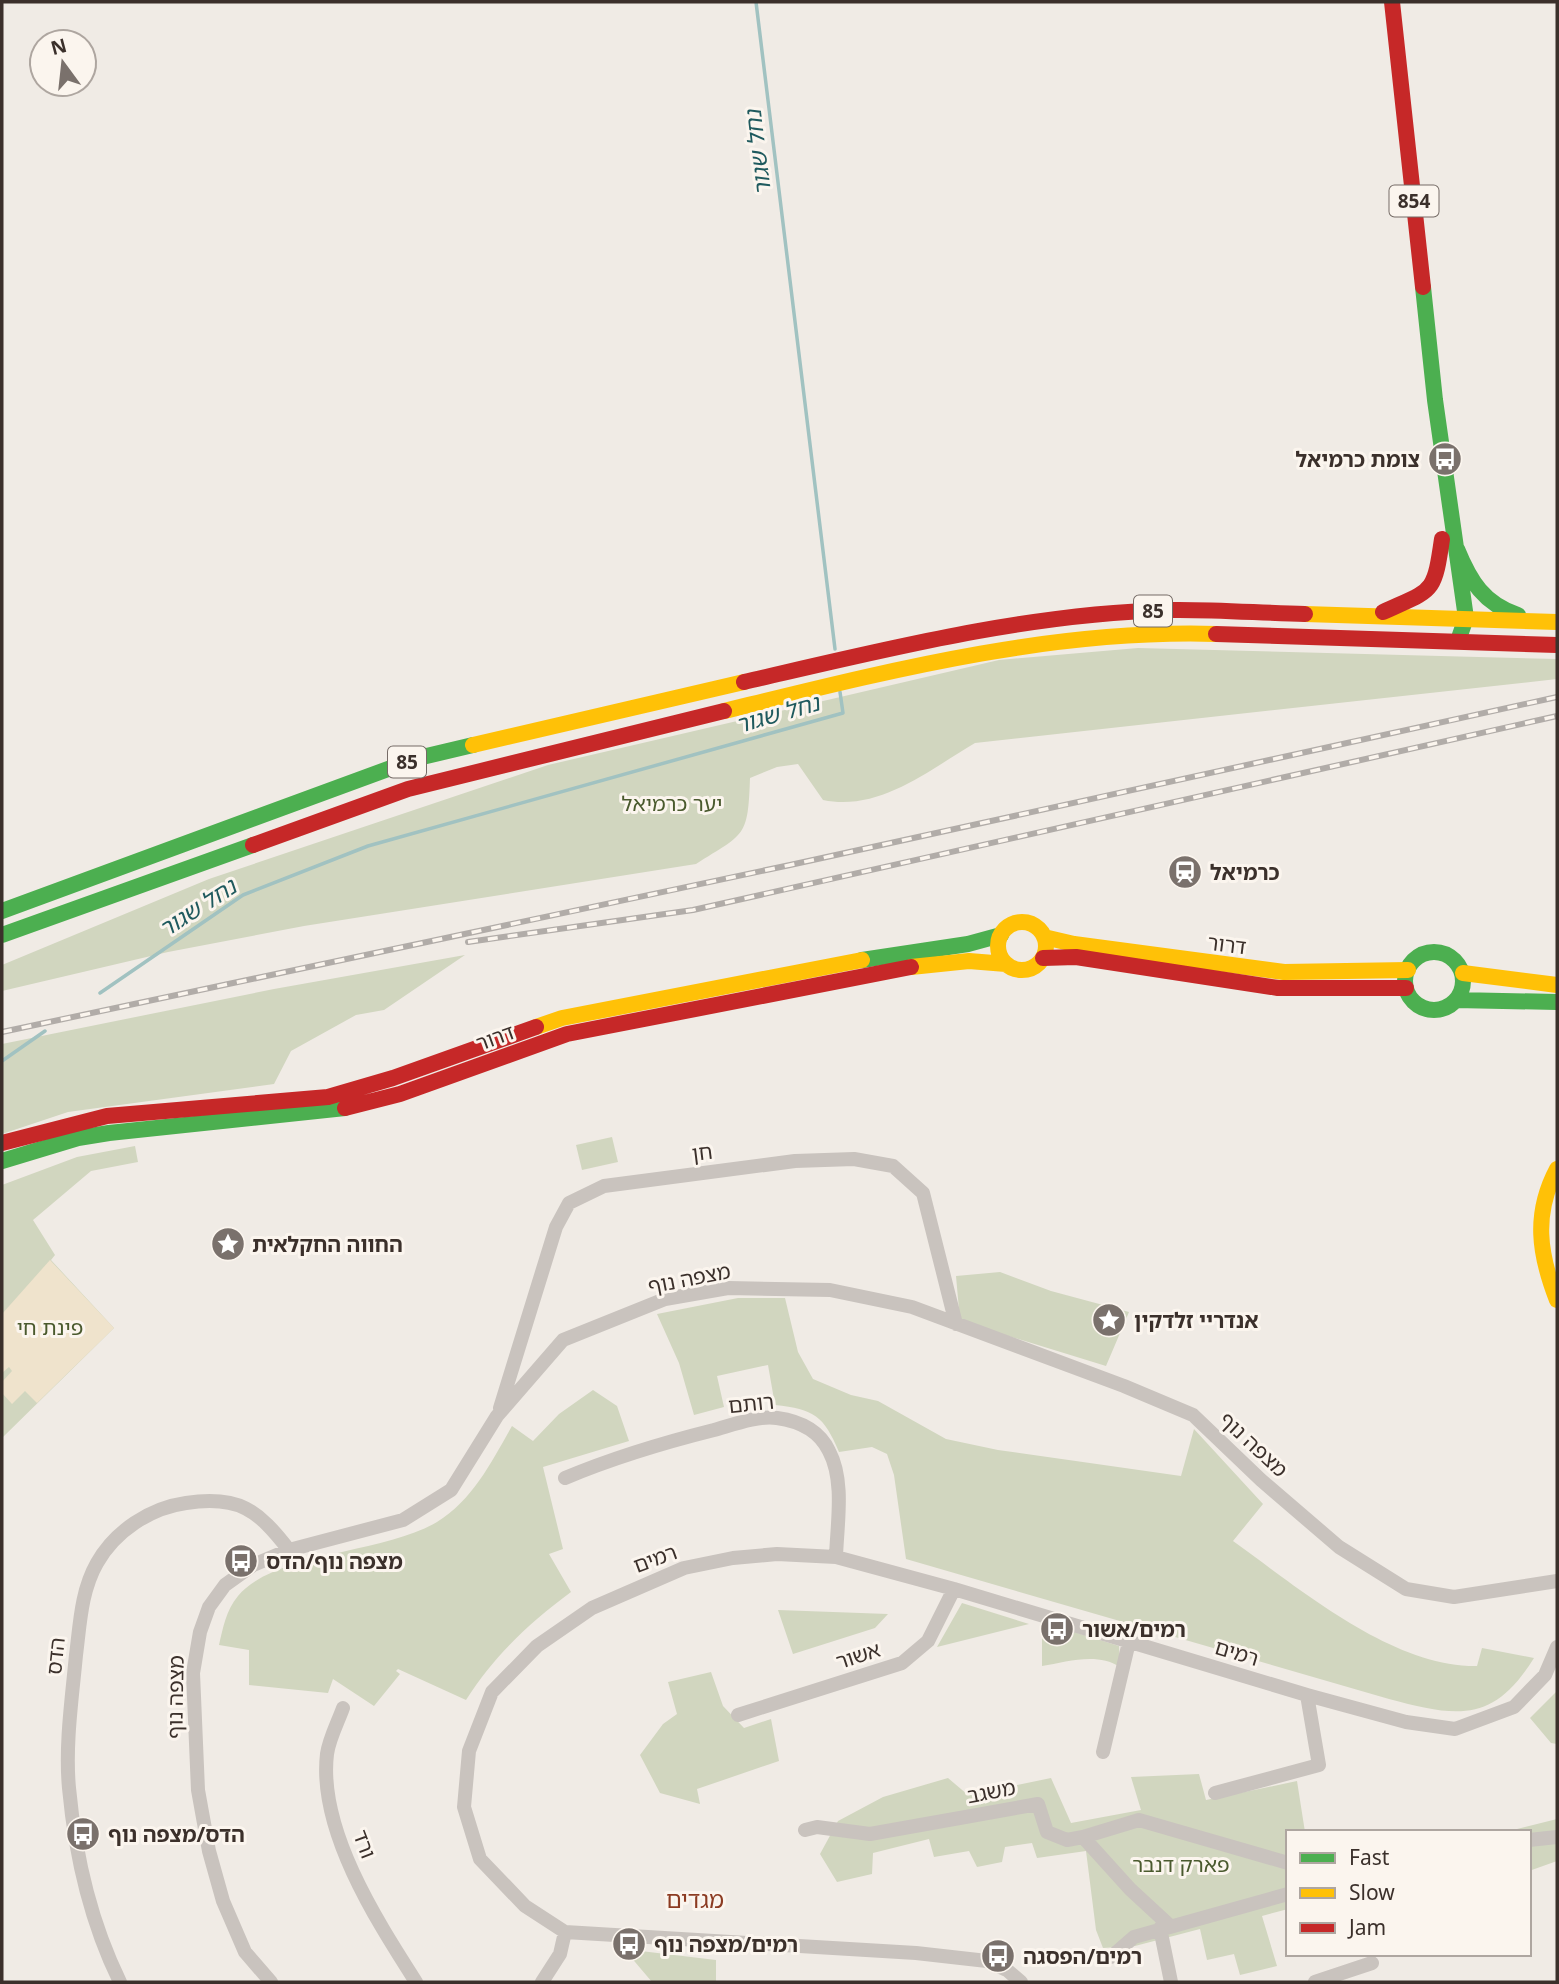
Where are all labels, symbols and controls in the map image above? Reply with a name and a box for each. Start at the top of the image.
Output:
north arrow [28,28,98,98]
text: N [48,32,69,61]
water label: נחל שגור [736,106,778,198]
road number: 854 [1390,186,1438,216]
bus stop icon: צומת כרמיאל [1426,440,1464,478]
place label: צומת כרמיאל [1295,445,1420,473]
road number: 85 [1134,596,1172,626]
water label: נחל שגור [731,685,825,740]
road number: 85 [388,747,426,778]
park label: יער כרמיאל [622,789,722,817]
station icon: כרמיאל [1166,853,1204,891]
place label: כרמיאל [1210,858,1280,886]
water label: נחל שגור [152,869,244,944]
street label: דרור [1206,928,1248,960]
street label: דרור [472,1017,518,1057]
street label: חן [690,1137,714,1167]
place icon: החווה החקלאית [209,1225,247,1263]
place label: החווה החקלאית [252,1230,403,1258]
street label: מצפה נוף [645,1256,733,1300]
place icon: אנדריי זלדקין [1090,1301,1128,1339]
place label: אנדריי זלדקין [1134,1306,1258,1334]
park label: פינת חי [17,1313,83,1341]
street label: רותם [727,1387,775,1419]
street label: מצפה נוף [1214,1405,1294,1483]
street label: רמים [629,1537,681,1579]
bus stop icon: מצפה נוף/הדס [222,1542,260,1580]
place label: מצפה נוף/הדס [266,1547,403,1575]
bus stop icon: רמים/אשור [1038,1610,1076,1648]
place label: רמים/אשור [1082,1615,1186,1643]
street label: רמים [1212,1632,1262,1672]
street label: אשור [832,1635,884,1675]
street label: הדס [39,1636,71,1676]
street label: מצפה נוף [160,1655,190,1739]
street label: משגב [964,1773,1018,1809]
bus stop icon: הדס/מצפה נוף [64,1815,102,1853]
place label: הדס/מצפה נוף [108,1820,245,1848]
street label: ורד [347,1826,383,1862]
legend [1286,1830,1531,1956]
text: Fast [1349,1843,1390,1871]
park label: פארק דנבר [1132,1850,1230,1878]
text: Slow [1349,1878,1395,1906]
district label: מגדים [666,1883,724,1915]
text: Jam [1347,1913,1386,1941]
bus stop icon: רמים/מצפה נוף [610,1925,648,1963]
place label: רמים/מצפה נוף [654,1930,798,1958]
bus stop icon: רמים/הפסגה [979,1937,1017,1975]
place label: רמים/הפסגה [1023,1942,1142,1970]

